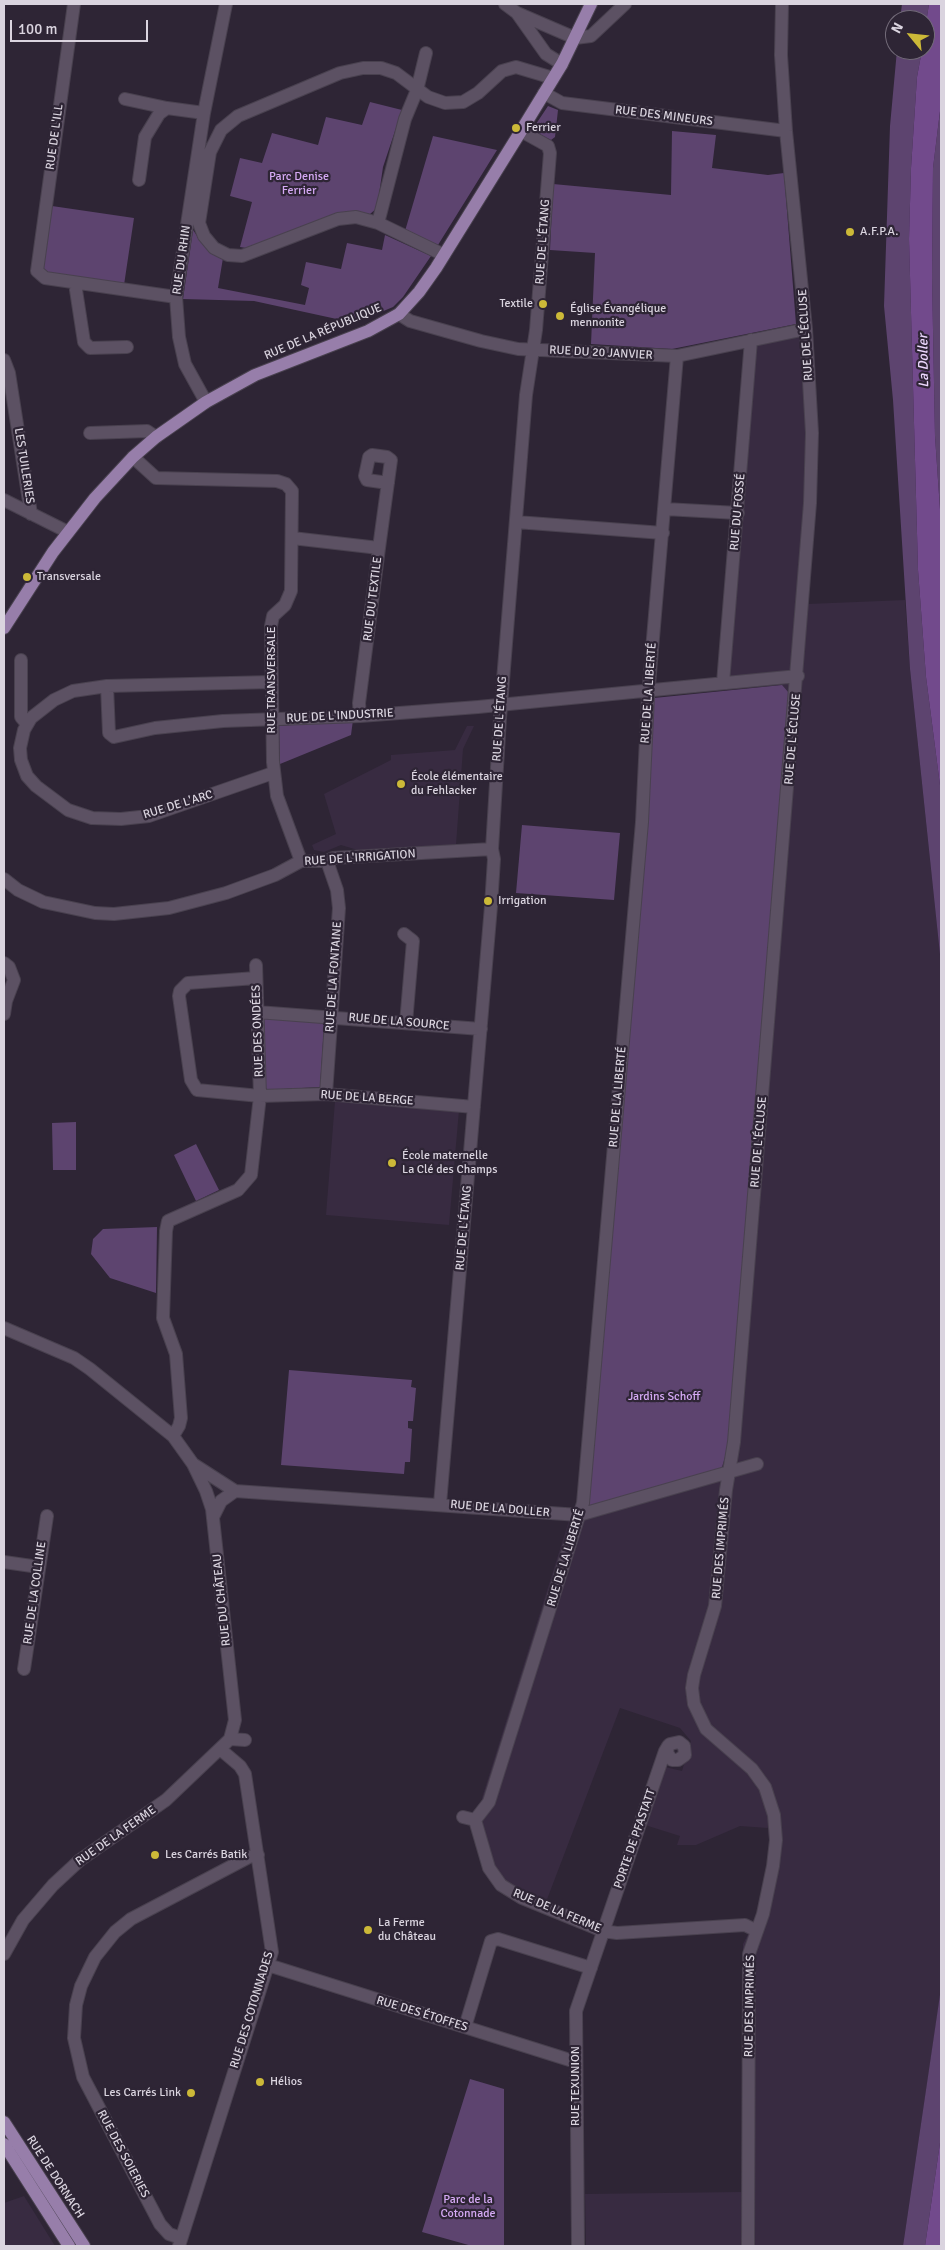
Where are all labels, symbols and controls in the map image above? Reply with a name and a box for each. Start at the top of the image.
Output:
scale bar [12,10,150,42]
north arrow [885,10,935,60]
text: 100 m [18,20,58,38]
text: N [887,20,907,36]
street label: RUE DE L'ILL [43,103,67,171]
street label: RUE DES MINEURS [614,103,714,129]
place label: Ferrier [526,121,561,135]
marker: Ferrier [510,122,522,134]
park label: Parc Denise Ferrier [269,170,329,198]
street label: RUE DE L'ÉTANG [533,199,553,285]
street label: RUE DU RHIN [170,224,194,296]
place label: A.F.P.A. [860,225,899,239]
marker: A.F.P.A. [844,226,856,238]
street label: RUE DE L'ÉCLUSE [796,289,816,381]
place label: Textile [500,297,533,311]
marker: Textile [537,298,549,310]
street label: RUE DE LA RÉPUBLIQUE [262,301,384,363]
place label: Église Évangélique mennonite [570,302,666,330]
marker: Église Évangélique mennonite [554,310,566,322]
water label: La Doller [915,334,933,388]
street label: RUE DU 20 JANVIER [549,343,653,363]
street label: LES TUILERIES [11,427,37,505]
street label: RUE DU FOSSÉ [727,473,749,551]
street label: RUE DU TEXTILE [361,556,385,642]
place label: Transversale [37,570,101,584]
marker: Transversale [21,571,33,583]
street label: RUE TRANSVERSALE [265,626,279,734]
street label: RUE DE LA LIBERTÉ [638,642,660,744]
street label: RUE DE L'ÉTANG [490,676,510,762]
street label: RUE DE L'ÉCLUSE [782,693,804,785]
street label: RUE DE L'INDUSTRIE [286,706,394,726]
place label: École élémentaire du Fehlacker [411,770,503,798]
marker: École élémentaire du Fehlacker [395,778,407,790]
street label: RUE DE L'ARC [142,788,214,822]
street label: RUE DE L'IRRIGATION [304,847,416,869]
place label: Irrigation [498,894,546,908]
marker: Irrigation [482,895,494,907]
street label: RUE DE LA FONTAINE [323,921,345,1033]
street label: RUE DES ONDÉES [249,985,267,1077]
street label: RUE DE LA SOURCE [348,1010,450,1034]
street label: RUE DE LA LIBERTÉ [606,1046,630,1148]
street label: RUE DE LA BERGE [320,1088,414,1108]
street label: RUE DE L'ÉCLUSE [748,1096,770,1188]
place label: École maternelle La Clé des Champs [402,1149,497,1177]
marker: École maternelle La Clé des Champs [386,1157,398,1169]
street label: RUE DE L'ÉTANG [453,1185,475,1271]
park label: Jardins Schoff [628,1390,700,1404]
street label: RUE DES IMPRIMÉS [709,1496,733,1600]
street label: RUE DE LA DOLLER [450,1497,550,1521]
street label: RUE DE LA LIBERTÉ [544,1507,588,1609]
street label: RUE DE LA COLLINE [21,1541,49,1645]
street label: RUE DU CHÂTEAU [210,1553,234,1647]
street label: PORTE DE PFASTATT [611,1787,659,1891]
street label: RUE DE LA FERME [73,1803,159,1869]
place label: Les Carrés Batik [165,1848,247,1862]
marker: Les Carrés Batik [149,1849,161,1861]
street label: RUE DE LA FERME [511,1886,603,1936]
place label: La Ferme du Château [378,1916,436,1944]
marker: La Ferme du Château [362,1924,374,1936]
street label: RUE DES COTONNADES [227,1950,277,2070]
street label: RUE DES IMPRIMÉS [742,1955,758,2057]
street label: RUE DES ÉTOFFES [375,1993,469,2035]
street label: RUE TEXUNION [569,2046,583,2126]
place label: Hélios [270,2075,302,2089]
marker: Hélios [254,2076,266,2088]
place label: Les Carrés Link [104,2086,181,2100]
marker: Les Carrés Link [185,2087,197,2099]
street label: RUE DES SOIERIES [94,2108,152,2200]
street label: RUE DE DORNACH [23,2133,87,2221]
park label: Parc de la Cotonnade [440,2193,496,2221]

